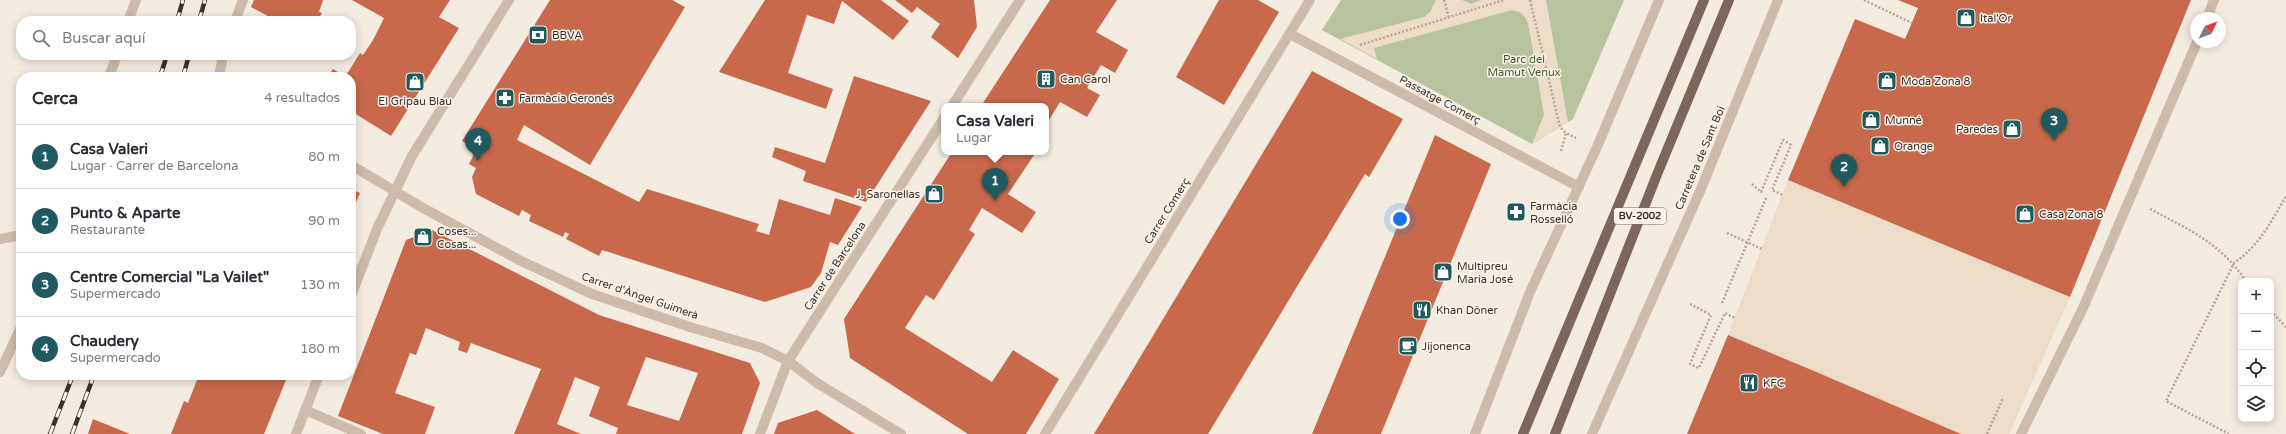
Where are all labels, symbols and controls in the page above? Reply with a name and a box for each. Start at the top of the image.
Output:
shop icon: Ital'Or [1955,7,1977,29]
place label: Ital'Or [1980,12,2012,25]
north arrow [2190,12,2226,48]
search box [16,16,356,60]
bank icon: BBVA [527,24,549,46]
icon: search [30,27,52,49]
text: Buscar aquí [62,29,145,47]
place label: BBVA [552,29,582,42]
park label: Parc del Mamut Venux [1487,53,1561,79]
building icon: Can Carol [1035,68,1057,90]
shop icon: Moda Zona 8 [1876,70,1898,92]
shop icon: El Gripau Blau [404,71,426,93]
place label: Can Carol [1060,73,1111,86]
street label: Passatge Comerç [1397,73,1483,127]
place label: Moda Zona 8 [1901,75,1971,88]
pharmacy icon: Farmàcia Geronés [494,87,516,109]
text: Cerca [32,88,78,109]
text: 4 resultados [264,90,340,106]
place label: Farmàcia Geronés [519,92,613,105]
place label: El Gripau Blau [378,95,452,108]
popup [941,103,1049,155]
street label: Carretera de Sant Boi [1672,104,1728,212]
pin: 3 [2041,108,2067,141]
shop icon: Munné [1860,109,1882,131]
text: Casa Valeri [956,112,1034,130]
place label: Munné [1885,114,1922,127]
shop icon: Paredes [2001,118,2023,140]
place label: Paredes [1956,123,1998,136]
pin: 4 [465,128,491,161]
text: Lugar [956,130,992,146]
shop icon: Orange [1869,135,1891,157]
text: Casa Valeri [70,140,148,158]
place label: Orange [1894,140,1933,153]
text: 1 [41,149,49,165]
text: 80 m [308,149,340,165]
pin: 2 [1831,154,1857,187]
text: Lugar · Carrer de Barcelona [70,158,239,174]
pin: 1 [982,168,1008,201]
street label: Carrer Comerç [1141,175,1193,247]
shop icon: J. Saronellas [923,183,945,205]
place label: J. Saronellas [856,188,920,201]
place label: Farmàcia Rosselló [1530,200,1577,226]
pharmacy icon: Farmàcia Rosselló [1505,201,1527,223]
shop icon: Casa Zona 8 [2014,203,2036,225]
text: Punto & Aparte [70,204,180,222]
road number: BV-2002 [1614,208,1666,224]
place label: Casa Zona 8 [2039,208,2104,221]
your location [1390,209,1410,229]
text: 2 [41,213,49,229]
text: 90 m [308,213,340,229]
street label: Carrer de Barcelona [801,219,869,313]
text: Restaurante [70,222,145,238]
place label: Coses... Cosas... [437,225,477,251]
shop icon: Coses... Cosas... [412,226,434,248]
place label: Multipreu Maria José [1457,260,1513,286]
shop icon: Multipreu Maria José [1432,261,1454,283]
text: Centre Comercial "La Vailet" [70,268,269,286]
street label: Carrer d'Àngel Guimerà [580,269,701,322]
text: 3 [41,277,49,293]
text: 130 m [300,277,340,293]
map controls [2238,278,2274,422]
button: + [2238,278,2274,314]
text: Supermercado [70,286,161,302]
restaurant icon: Khan Döner [1411,299,1433,321]
place label: Khan Döner [1436,304,1498,317]
button: − [2238,314,2274,350]
text: Chaudery [70,332,139,350]
cafe icon: Jijonenca [1397,335,1419,357]
place label: Jijonenca [1422,340,1471,353]
text: 4 [41,341,49,357]
text: 180 m [300,341,340,357]
text: Supermercado [70,350,161,366]
button: locate [2238,350,2274,386]
restaurant icon: KFC [1738,372,1760,394]
place label: KFC [1763,377,1785,390]
button: layers [2238,386,2274,422]

